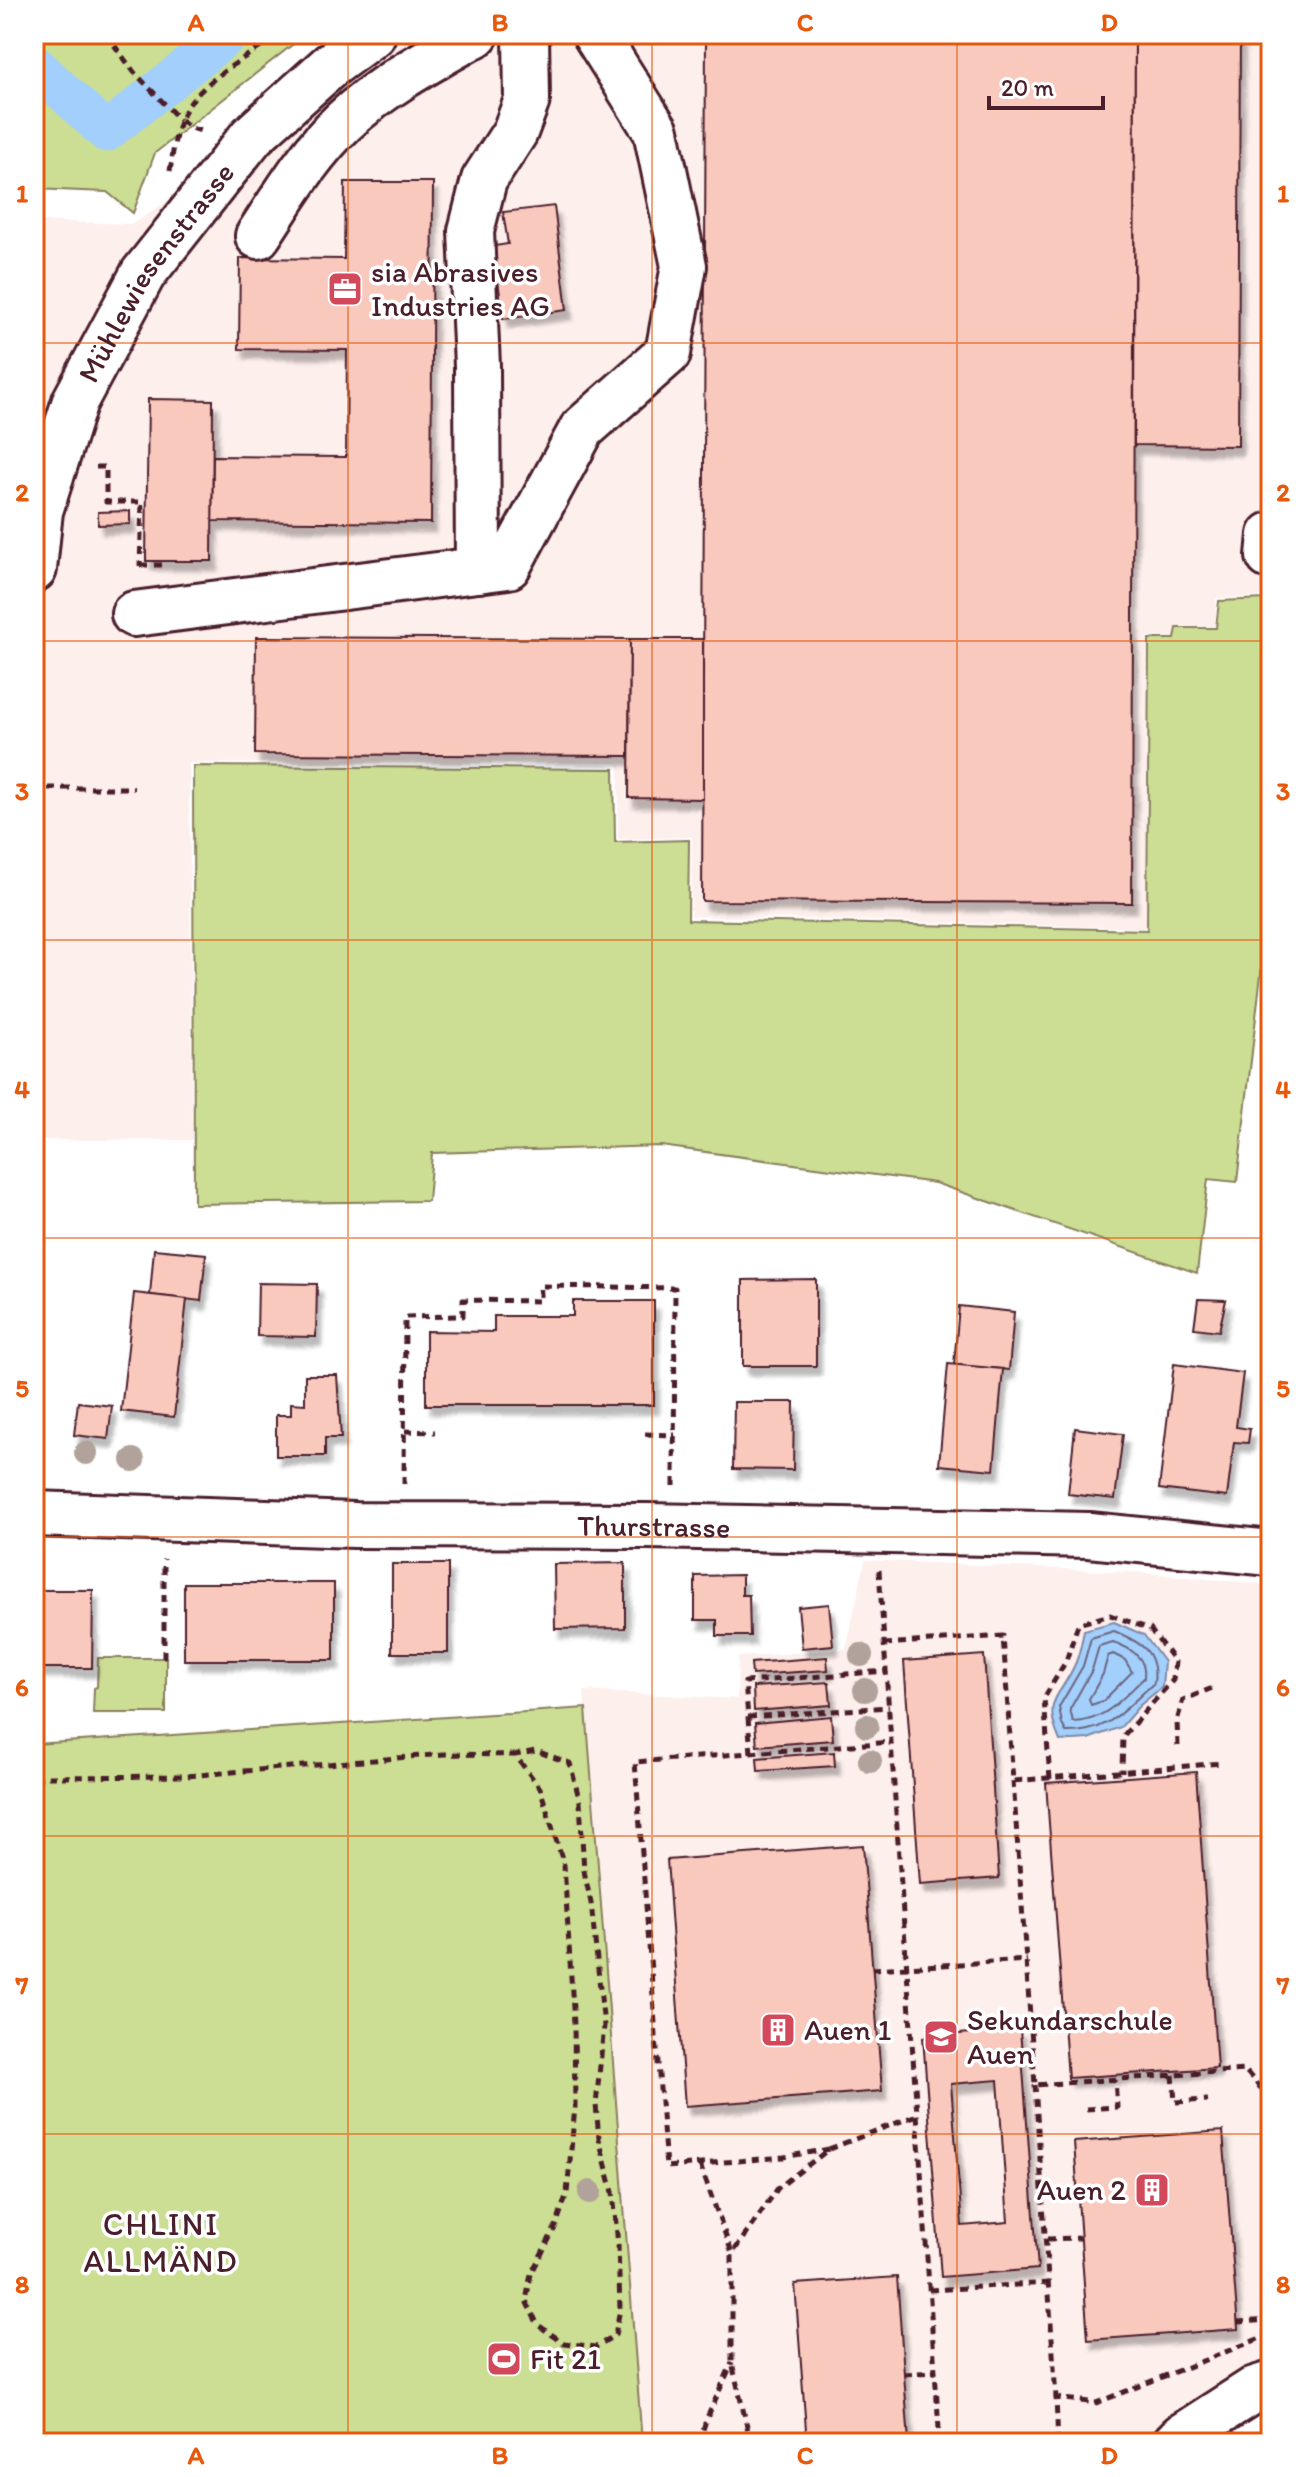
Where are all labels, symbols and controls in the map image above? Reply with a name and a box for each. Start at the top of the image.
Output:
text: A [187,6,205,38]
text: B [492,6,509,38]
text: C [797,6,814,38]
text: D [1100,6,1118,38]
scale bar [989,60,1103,110]
text: 20 m [1001,73,1054,102]
street label: Mühlewiesenstrasse [69,155,242,389]
text: 1 [16,177,28,209]
text: 1 [1277,177,1289,209]
place label: sia Abrasives Industries AG [371,253,550,324]
office icon: sia Abrasives Industries AG [326,270,364,308]
text: 2 [15,476,29,508]
text: 2 [1276,476,1290,508]
text: 3 [15,775,29,807]
text: 3 [1276,775,1290,807]
text: 4 [14,1073,30,1105]
text: 4 [1275,1073,1291,1105]
text: 5 [15,1372,29,1404]
text: 5 [1276,1372,1290,1404]
street label: Thurstrasse [577,1507,731,1546]
text: 6 [15,1671,29,1703]
text: 6 [1276,1671,1290,1703]
text: 7 [15,1969,29,2001]
text: 7 [1276,1969,1290,2001]
place label: Sekundarschule Auen [967,2001,1173,2072]
building icon: Auen 1 [759,2011,797,2049]
place label: Auen 1 [804,2011,891,2048]
school or university icon: Sekundarschule Auen [922,2018,960,2056]
place label: Auen 2 [1037,2171,1126,2208]
building icon: Auen 2 [1133,2171,1171,2209]
district label: CHLINI ALLMÄND [83,2205,239,2280]
text: 8 [15,2268,29,2300]
text: 8 [1276,2268,1290,2300]
sports icon: Fit 21 [485,2340,523,2378]
place label: Fit 21 [530,2340,601,2377]
text: A [187,2439,205,2471]
text: B [492,2439,509,2471]
text: C [797,2439,814,2471]
text: D [1100,2439,1118,2471]

